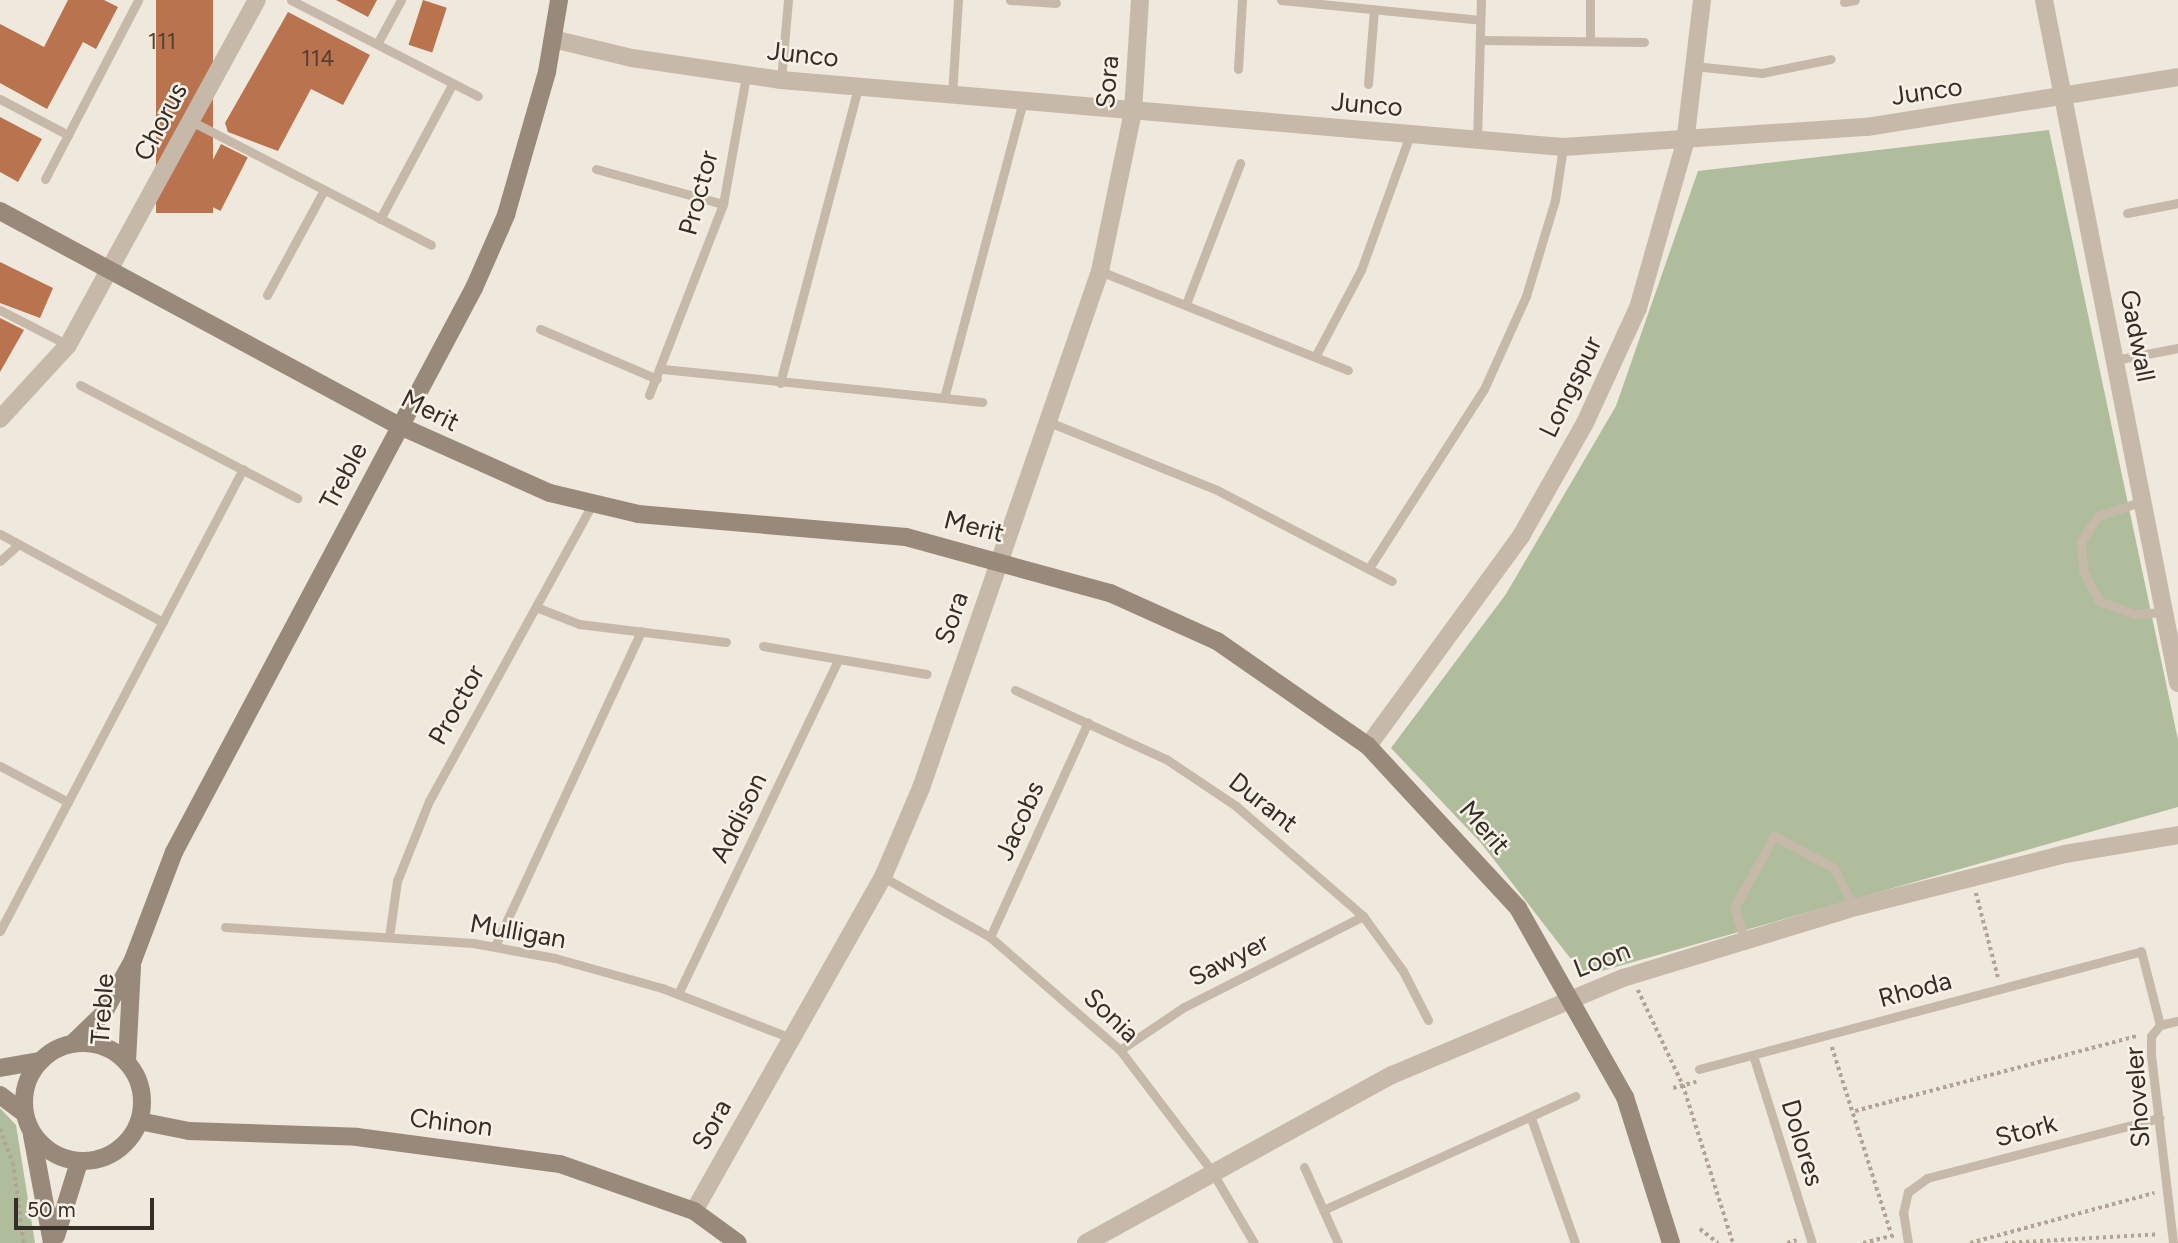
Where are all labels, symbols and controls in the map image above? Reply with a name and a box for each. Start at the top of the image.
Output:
house number: 111 [148,27,176,55]
street label: Junco [766,36,840,74]
house number: 114 [301,44,335,72]
street label: Sora [1090,54,1126,110]
street label: Junco [1889,72,1965,112]
street label: Chorus [128,78,194,166]
street label: Junco [1330,86,1404,124]
street label: Proctor [673,147,725,239]
street label: Gadwall [2113,287,2161,385]
street label: Longspur [1533,331,1609,443]
street label: Merit [396,383,464,439]
street label: Treble [313,437,375,515]
street label: Merit [941,505,1007,549]
street label: Sora [929,588,975,648]
street label: Proctor [422,660,492,750]
street label: Durant [1222,766,1304,840]
street label: Addison [704,768,774,868]
street label: Jacobs [989,777,1051,865]
street label: Merit [1452,795,1516,861]
street label: Mulligan [468,908,568,956]
street label: Sawyer [1184,927,1274,993]
street label: Loon [1569,935,1635,985]
street label: Rhoda [1875,965,1955,1015]
street label: Treble [85,972,121,1046]
street label: Sonia [1077,982,1145,1050]
street label: Shoveler [2119,1045,2157,1149]
street label: Sora [685,1094,739,1156]
street label: Dolores [1774,1096,1830,1190]
street label: Chinon [408,1102,494,1144]
street label: Stork [1992,1108,2060,1154]
scale bar [18,1184,158,1228]
text: 50 m [27,1197,76,1222]

